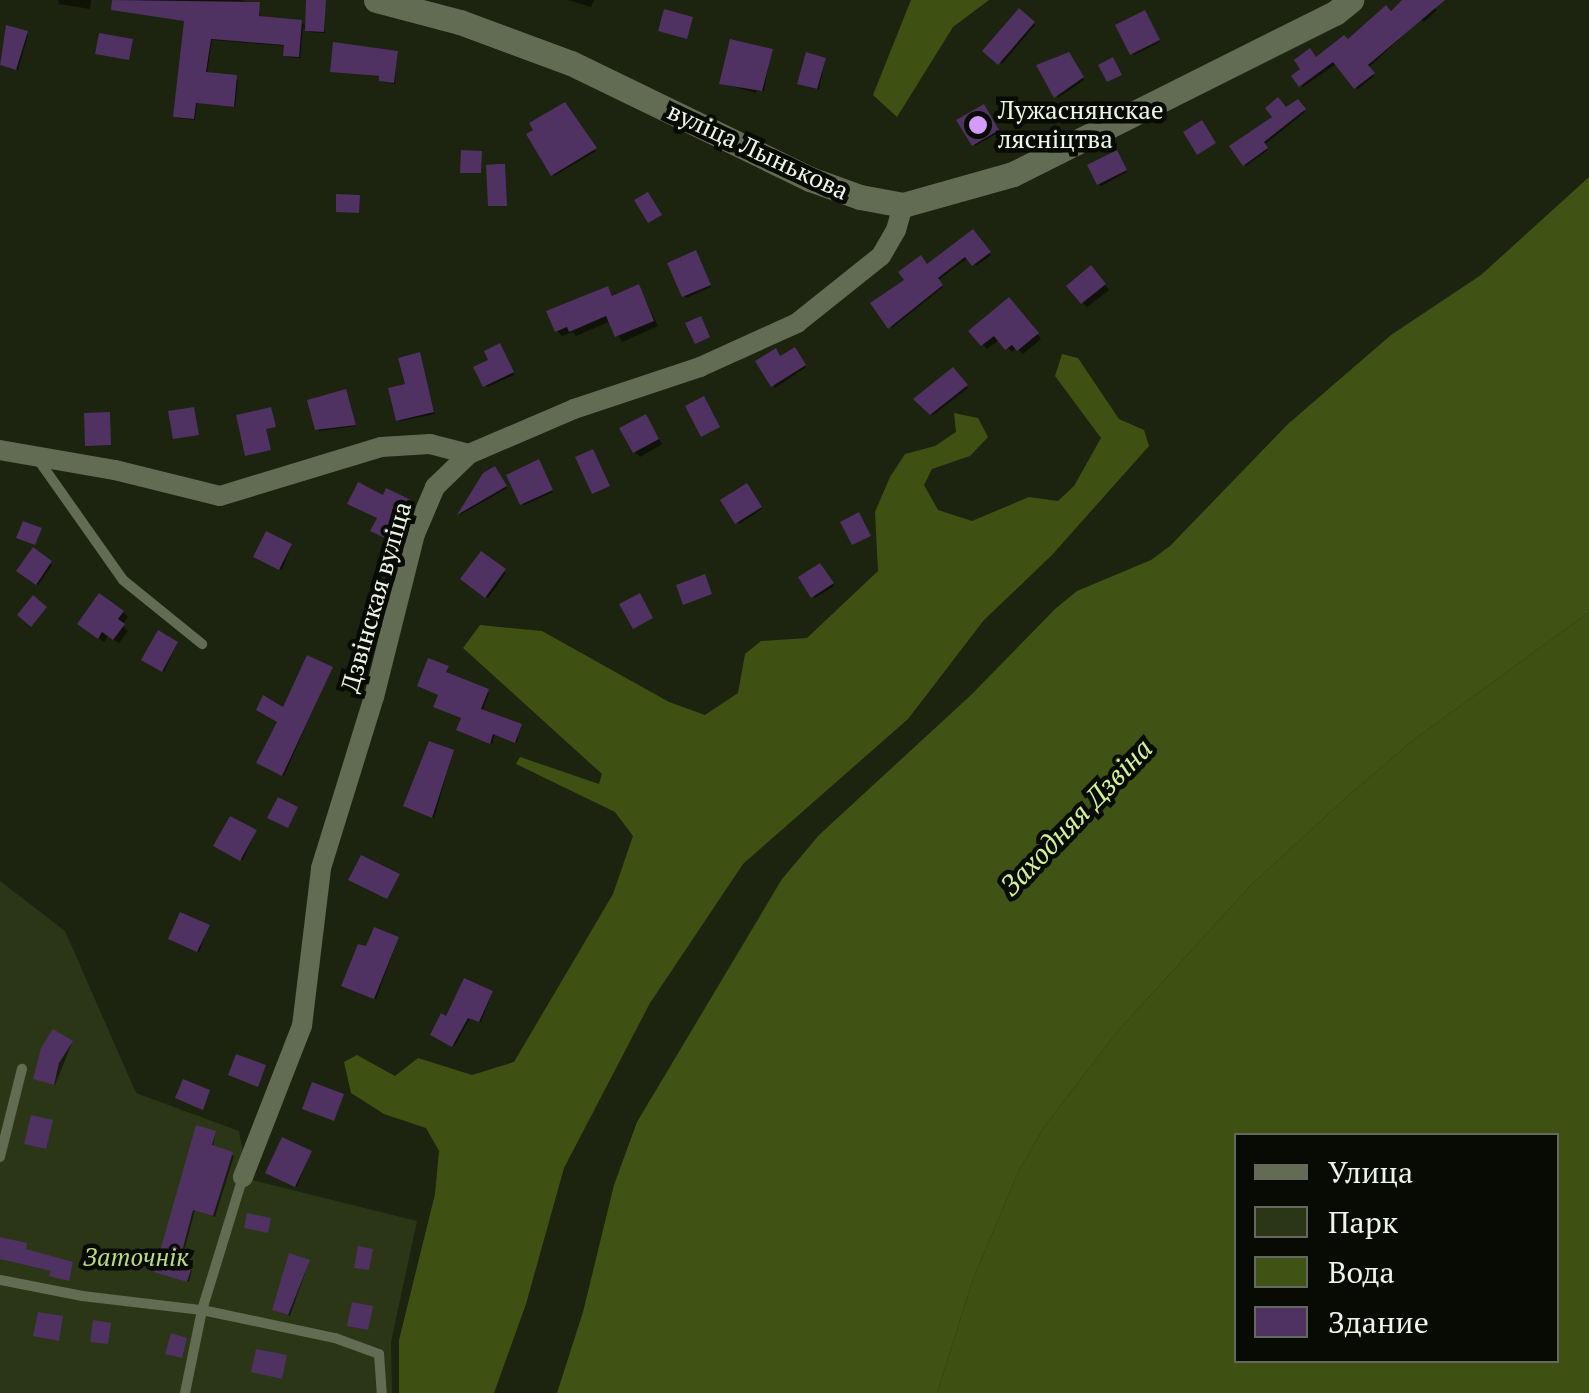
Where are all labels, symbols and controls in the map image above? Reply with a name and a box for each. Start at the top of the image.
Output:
street label: вуліца Лынькова [663,96,853,206]
place label: Лужаснянскае лясніцтва [998,96,1164,155]
marker: Лужаснянскае лясніцтва [967,114,989,136]
street label: Дзвінская вуліца [335,498,417,696]
water label: Заходняя Дзвіна [993,732,1159,902]
legend [1234,1133,1559,1363]
text: Улица [1328,1152,1413,1192]
text: Парк [1328,1202,1398,1242]
park label: Заточнік [83,1242,189,1272]
text: Вода [1328,1252,1395,1292]
text: Здание [1328,1302,1429,1342]

